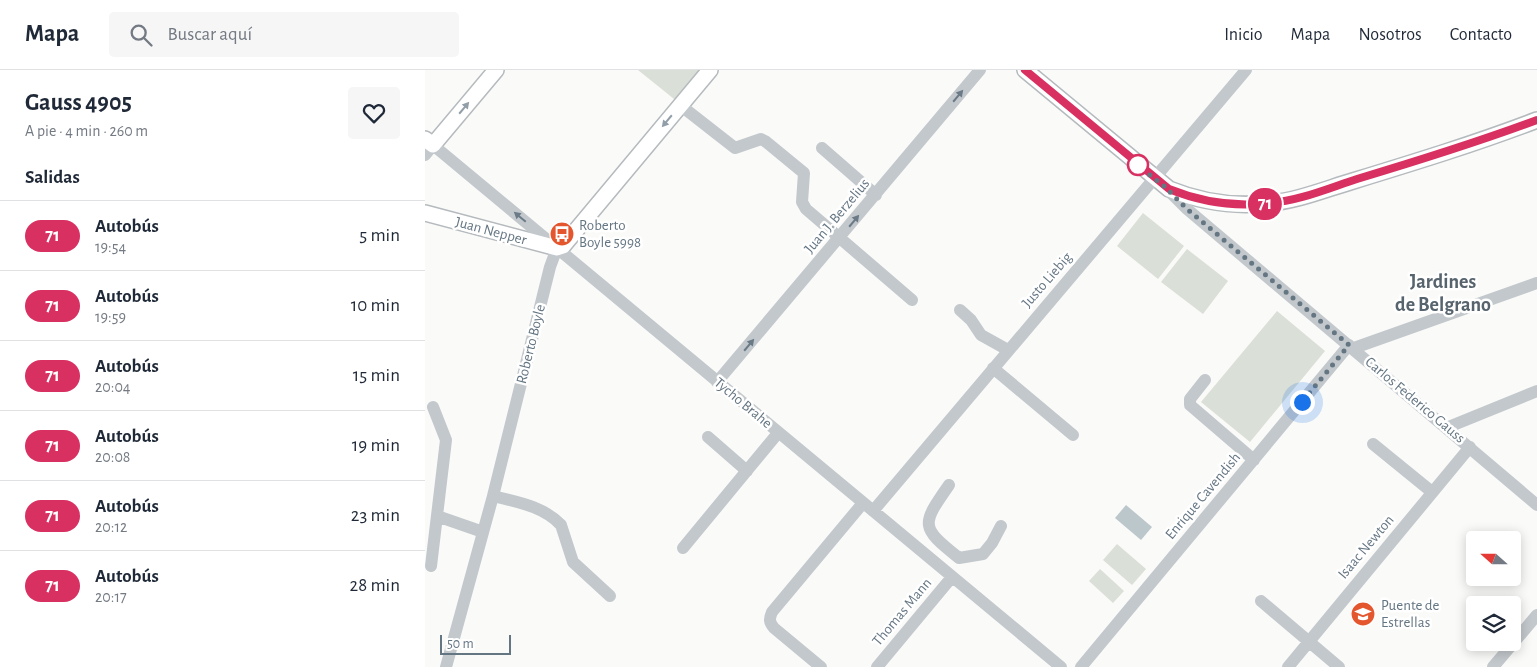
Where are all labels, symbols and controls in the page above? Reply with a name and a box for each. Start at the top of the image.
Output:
search box [109,12,459,57]
icon: search [127,21,155,49]
text: Mapa [25,22,79,46]
text: Buscar aquí [167,25,252,44]
text: Inicio [1224,26,1263,44]
text: Mapa [1291,26,1330,44]
text: Nosotros [1358,26,1422,44]
text: Contacto [1450,26,1512,44]
button: heart [348,87,400,139]
text: Gauss 4905 [25,91,132,115]
one-way arrow [952,91,964,103]
one-way arrow [459,102,470,115]
one-way arrow [661,114,673,126]
text: A pie · 4 min · 260 m [25,123,148,139]
unlabelled marker [1127,154,1149,176]
text: Salidas [25,168,80,187]
street label: Juan J. Berzelius [802,176,872,256]
line badge: 71 [1243,188,1287,220]
text: 71 [1258,195,1272,213]
one-way arrow [513,212,526,223]
street label: Juan Nepper [454,214,528,248]
one-way arrow [848,216,860,228]
text: Autobús [95,217,159,236]
place label: Roberto Boyle 5998 [579,218,641,250]
bus stop icon: Roberto Boyle 5998 [549,221,575,247]
text: 5 min [359,226,400,245]
text: 71 [45,227,60,245]
text: 19:54 [95,239,126,255]
street label: Justo Liebig [1019,249,1075,310]
district label: Jardines de Belgrano [1395,272,1491,315]
text: Autobús [95,287,159,306]
text: 10 min [351,296,400,315]
text: 71 [45,297,60,315]
street label: Roberto Boyle [514,303,548,385]
text: 19:59 [95,309,126,325]
one-way arrow [743,340,755,352]
street label: Carlos Federico Gauss [1362,354,1468,446]
text: Autobús [95,357,159,376]
text: 15 min [353,366,400,385]
text: 71 [45,367,60,385]
street label: Tycho Brahe [711,375,775,431]
text: 20:04 [95,379,131,395]
your location [1290,390,1315,415]
text: Autobús [95,427,159,446]
text: 19 min [352,436,400,455]
text: 71 [45,437,60,455]
text: 20:08 [95,449,130,465]
street label: Enrique Cavendish [1163,450,1243,542]
text: Autobús [95,497,159,516]
text: 23 min [351,506,400,525]
text: 71 [45,507,60,525]
street label: Isaac Newton [1335,512,1397,582]
text: 20:12 [95,519,127,535]
north arrow [1466,531,1521,586]
map controls [1466,531,1521,651]
text: Autobús [95,567,159,586]
street label: Thomas Mann [870,575,934,649]
text: 28 min [350,576,400,595]
text: 71 [45,577,60,595]
text: 20:17 [95,589,127,605]
button: layers [1466,596,1521,651]
place label: Puente de Estrellas [1381,598,1440,630]
school or university icon: Puente de Estrellas [1350,601,1376,627]
scale bar [440,632,511,655]
text: 50 m [447,637,474,651]

